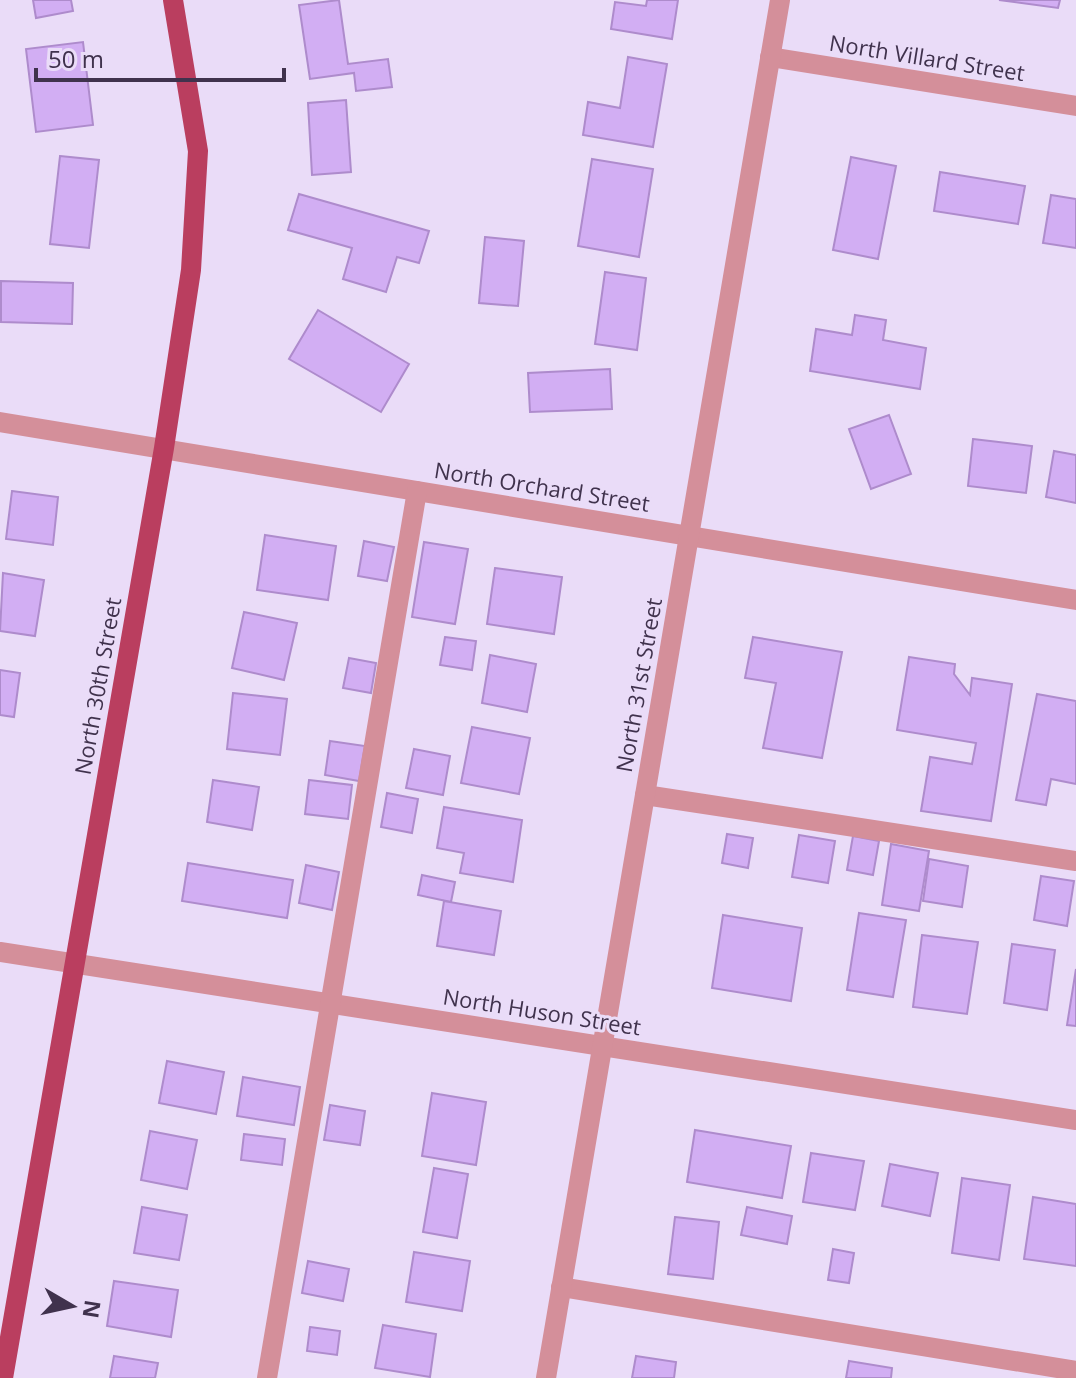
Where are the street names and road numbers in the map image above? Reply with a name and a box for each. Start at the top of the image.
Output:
street label: North Villard Street [827,27,1027,87]
street label: North Orchard Street [432,454,652,518]
street label: North 30th Street [67,595,127,777]
street label: North 31st Street [608,595,668,774]
street label: North Huson Street [441,981,643,1041]

